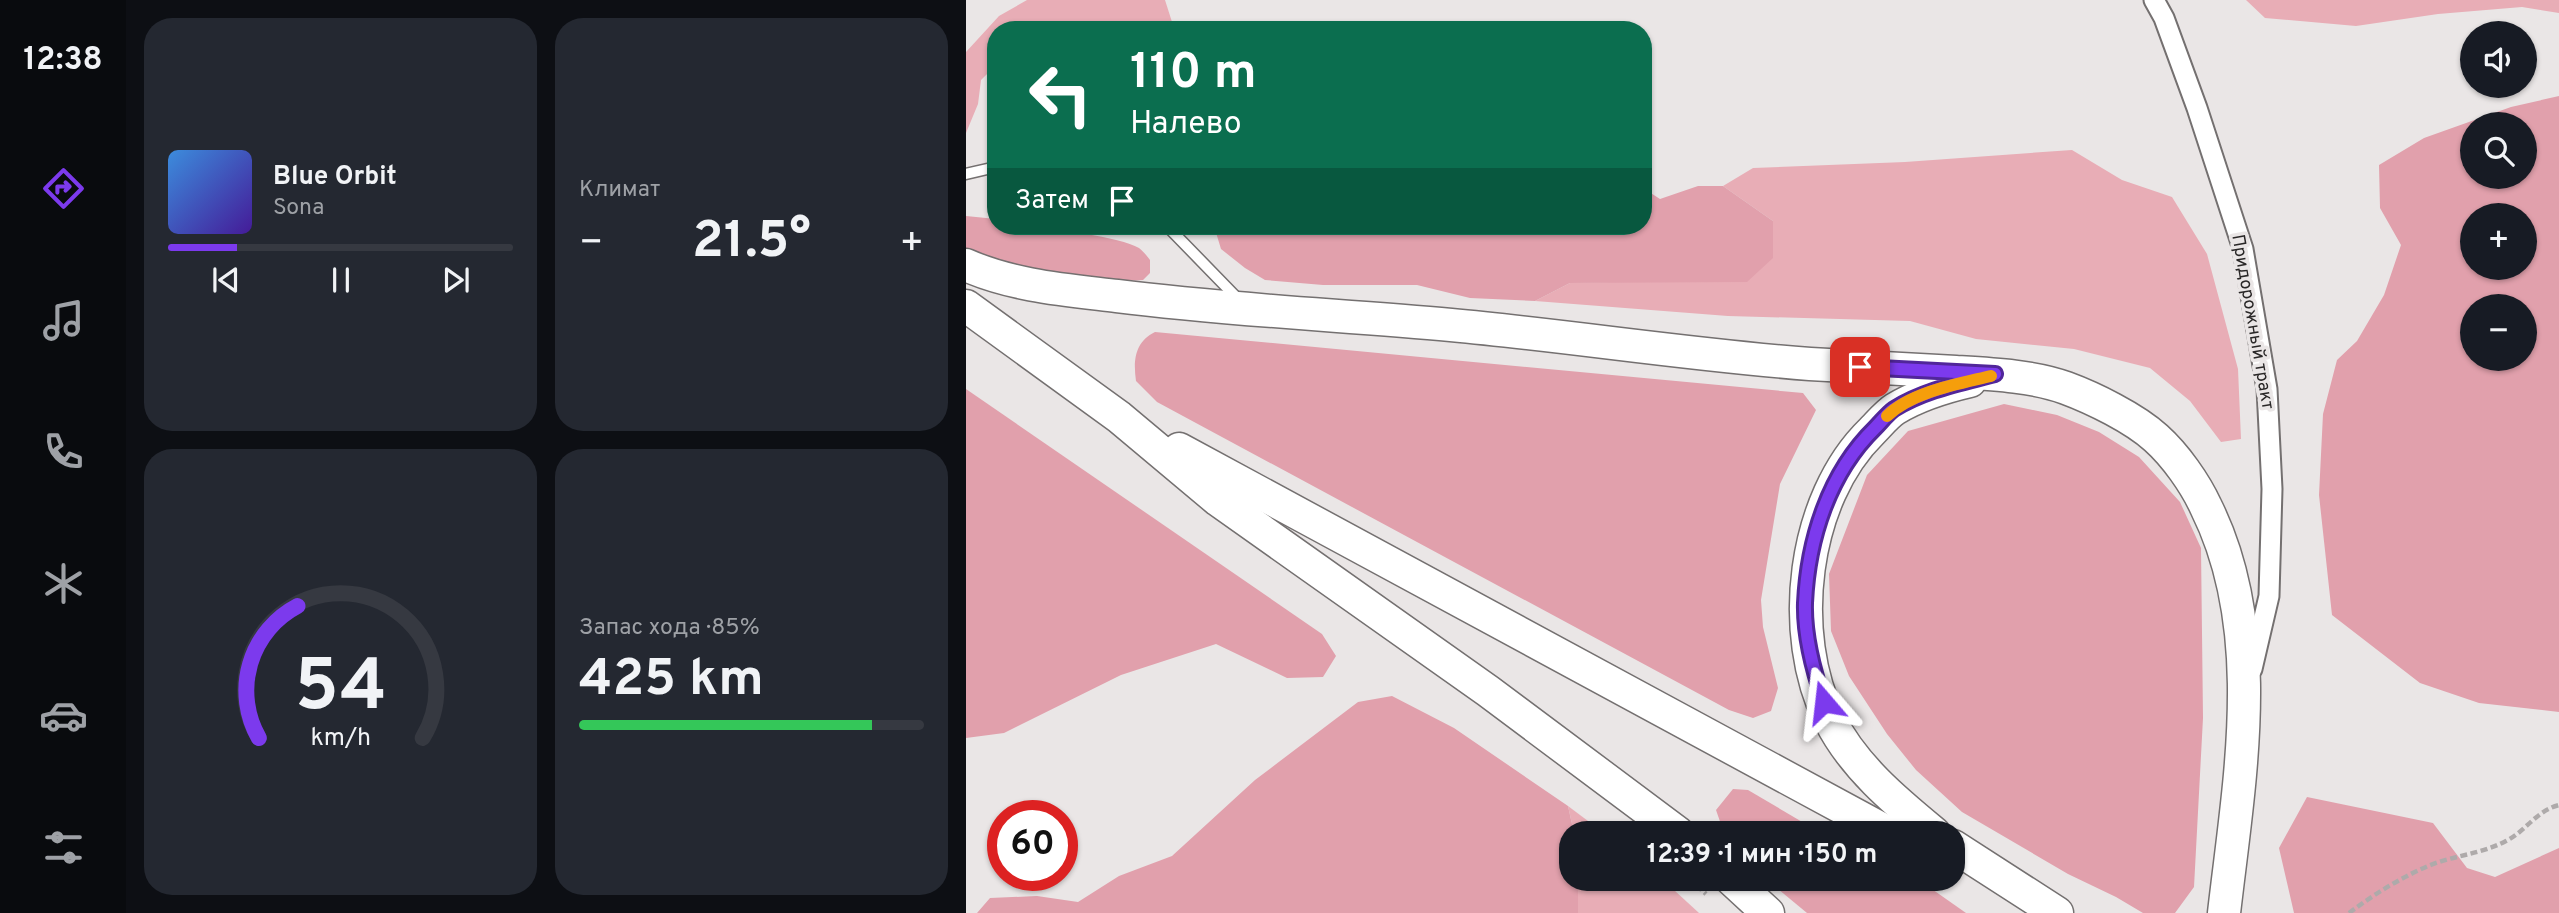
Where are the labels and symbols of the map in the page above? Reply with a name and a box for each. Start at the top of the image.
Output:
street label: Придорожный тракт [2225,233,2279,411]
pin [1830,337,1890,397]
position arrow [1787,665,1861,739]
speed limit sign: 60 [987,800,1078,891]

